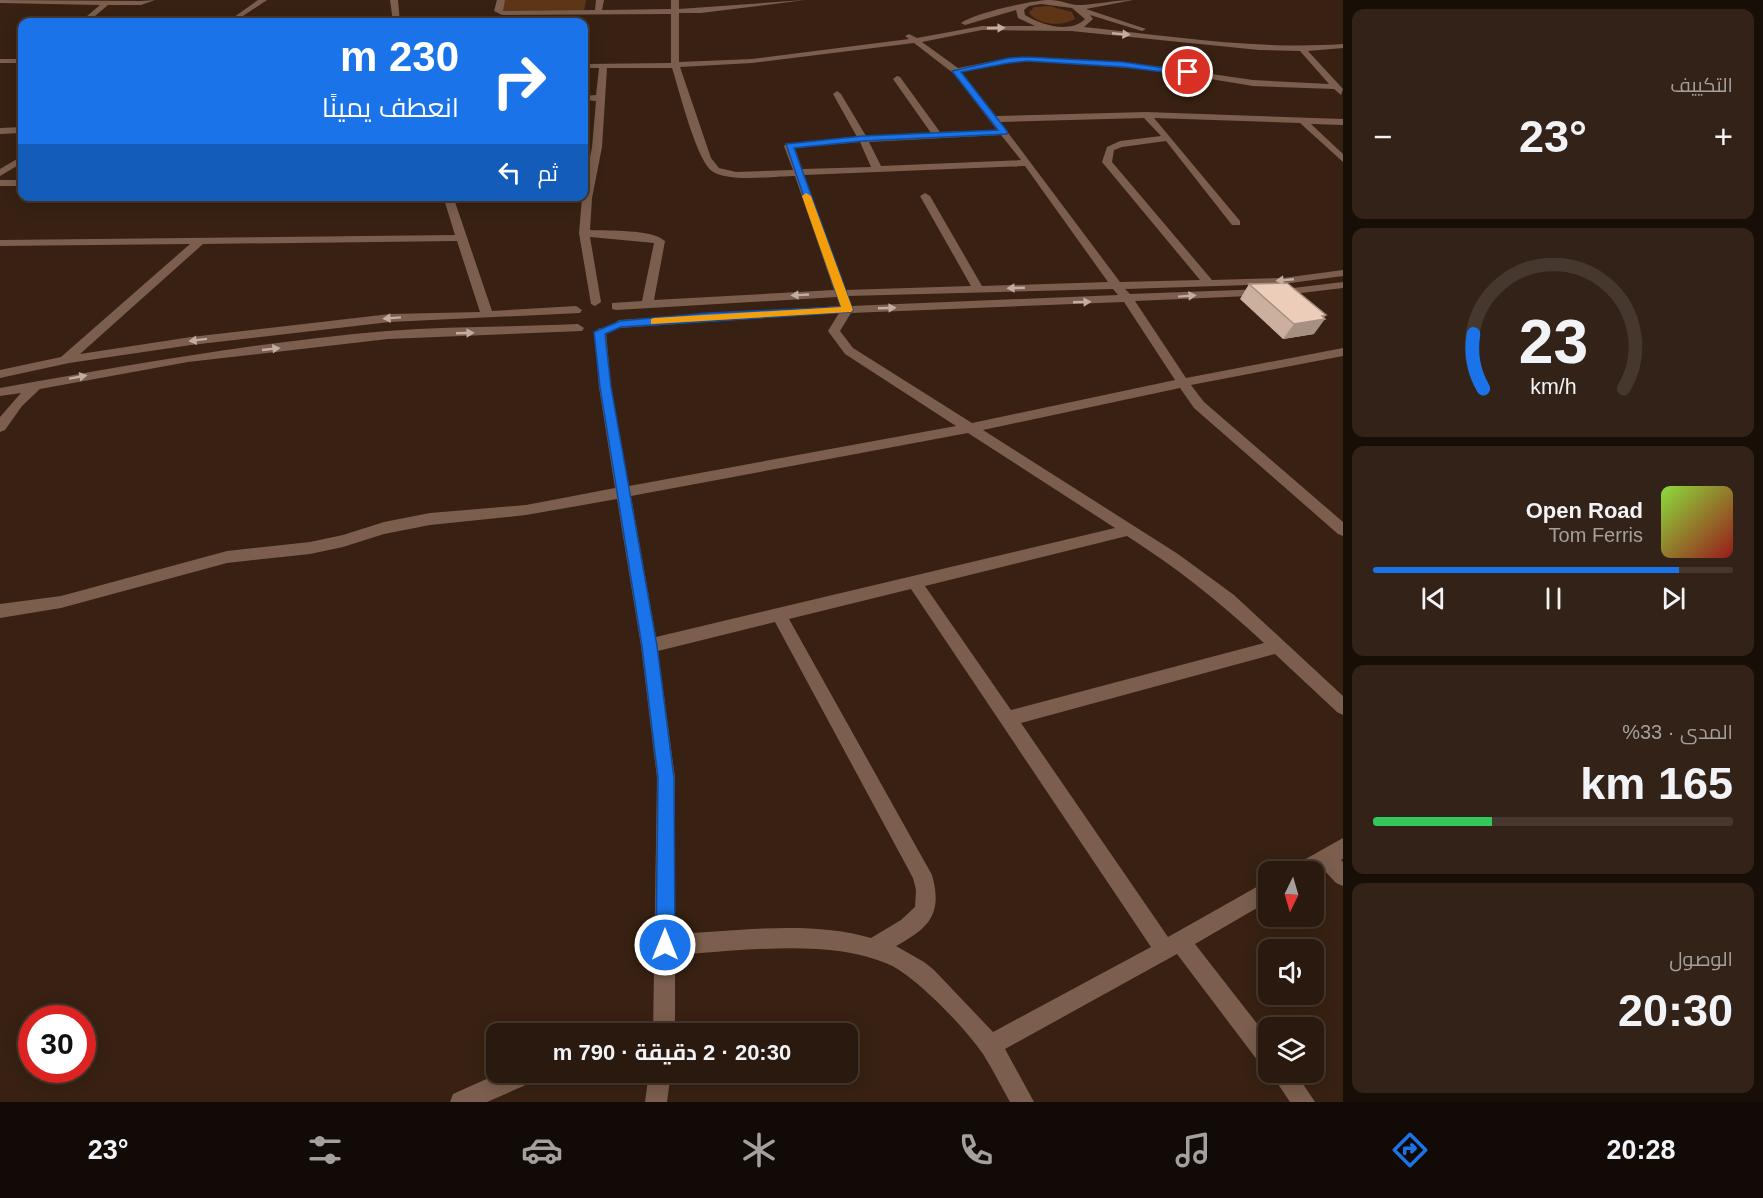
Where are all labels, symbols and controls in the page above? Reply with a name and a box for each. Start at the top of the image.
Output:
one-way arrow [987,23,1006,32]
one-way arrow [1112,29,1131,39]
text: 230 m [340,33,459,80]
icon: right [480,42,558,120]
pin [1162,46,1213,97]
icon: arrive [1171,55,1204,88]
text: التكييف [1670,74,1733,96]
text: انعطف يمينًا [322,93,459,123]
text: 23° [1519,111,1587,162]
text: − [1373,118,1392,155]
text: + [1714,118,1733,155]
icon: left [493,156,526,189]
text: ثم [538,161,558,186]
one-way arrow [1275,275,1294,285]
one-way arrow [1006,283,1025,293]
one-way arrow [790,291,809,300]
one-way arrow [1178,291,1197,301]
one-way arrow [1073,297,1092,306]
one-way arrow [878,304,897,313]
text: 23 [1518,308,1588,377]
one-way arrow [382,314,401,323]
one-way arrow [456,328,475,338]
one-way arrow [189,335,208,345]
one-way arrow [262,344,281,354]
one-way arrow [69,372,88,381]
text: km/h [1530,376,1576,400]
text: Open Road [1526,498,1643,523]
text: Tom Ferris [1549,524,1643,546]
icon: previous [1417,582,1450,615]
icon: pause [1537,582,1570,615]
icon: next [1657,582,1690,615]
text: المدى · 33% [1622,721,1733,743]
text: 165 km [1580,758,1733,809]
north arrow [1258,861,1324,927]
map controls [1258,861,1324,1083]
position arrow [633,913,697,977]
button: sound [1258,939,1324,1005]
text: الوصول [1669,948,1733,970]
text: 20:30 [1618,985,1733,1036]
speed limit sign: 30 [18,1005,96,1083]
button: layers [1258,1017,1324,1083]
text: 20:30 · 2 دقيقة · 790 m [553,1040,791,1065]
icon: filters [304,1129,346,1171]
icon: car [521,1129,563,1171]
icon: climate [738,1129,780,1171]
icon: phone [955,1129,997,1171]
icon: music [1172,1129,1214,1171]
icon: directions [1389,1129,1431,1171]
text: 23° [88,1135,129,1165]
text: 20:28 [1606,1135,1675,1165]

